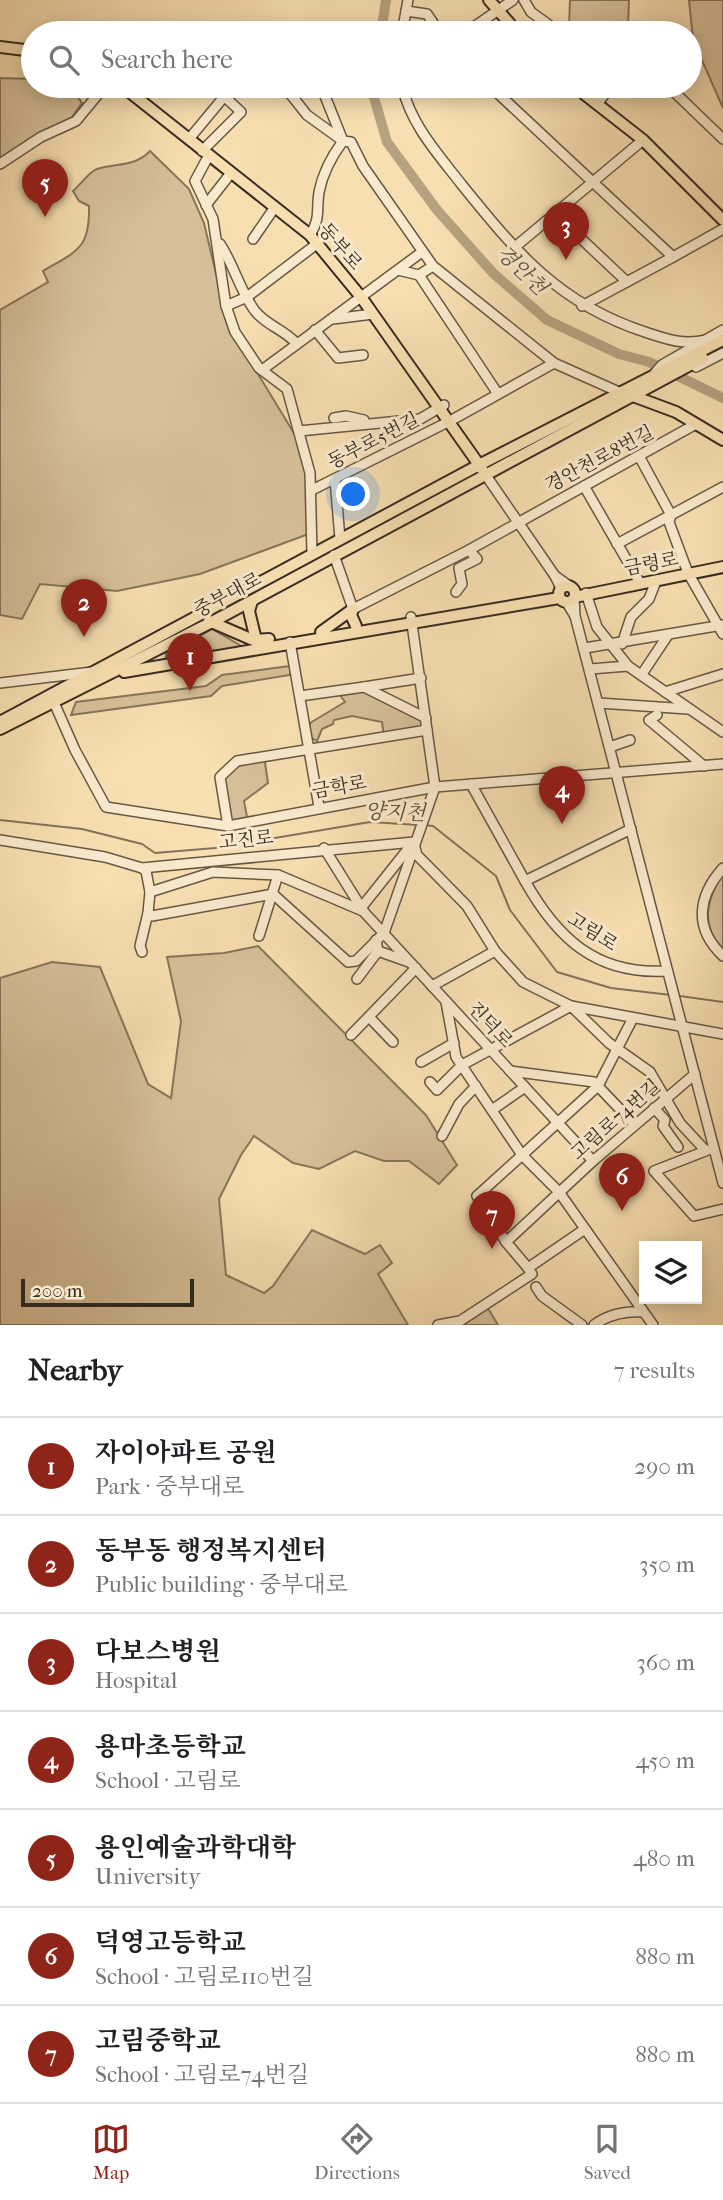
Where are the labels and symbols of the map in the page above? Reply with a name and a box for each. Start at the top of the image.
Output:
pin: 5 [22,159,68,217]
pin: 3 [543,202,589,260]
street label: 동부로 [314,219,367,275]
water label: 경안천 [492,240,553,301]
street label: 동부로5번길 [324,408,423,473]
street label: 경안천로8번길 [541,421,657,497]
your location [336,477,370,511]
street label: 금령로 [622,548,680,580]
street label: 중부대로 [190,568,265,622]
pin: 2 [61,579,107,637]
pin: 1 [167,633,213,691]
pin: 4 [539,766,585,824]
street label: 금학로 [310,771,368,803]
water label: 양지천 [364,799,428,825]
street label: 고진로 [218,826,275,854]
street label: 고림로 [563,908,622,956]
street label: 진덕로 [463,997,517,1052]
street label: 고림로74번길 [566,1075,665,1165]
pin: 6 [599,1153,645,1211]
pin: 7 [469,1191,515,1249]
scale bar [21,1276,194,1308]

